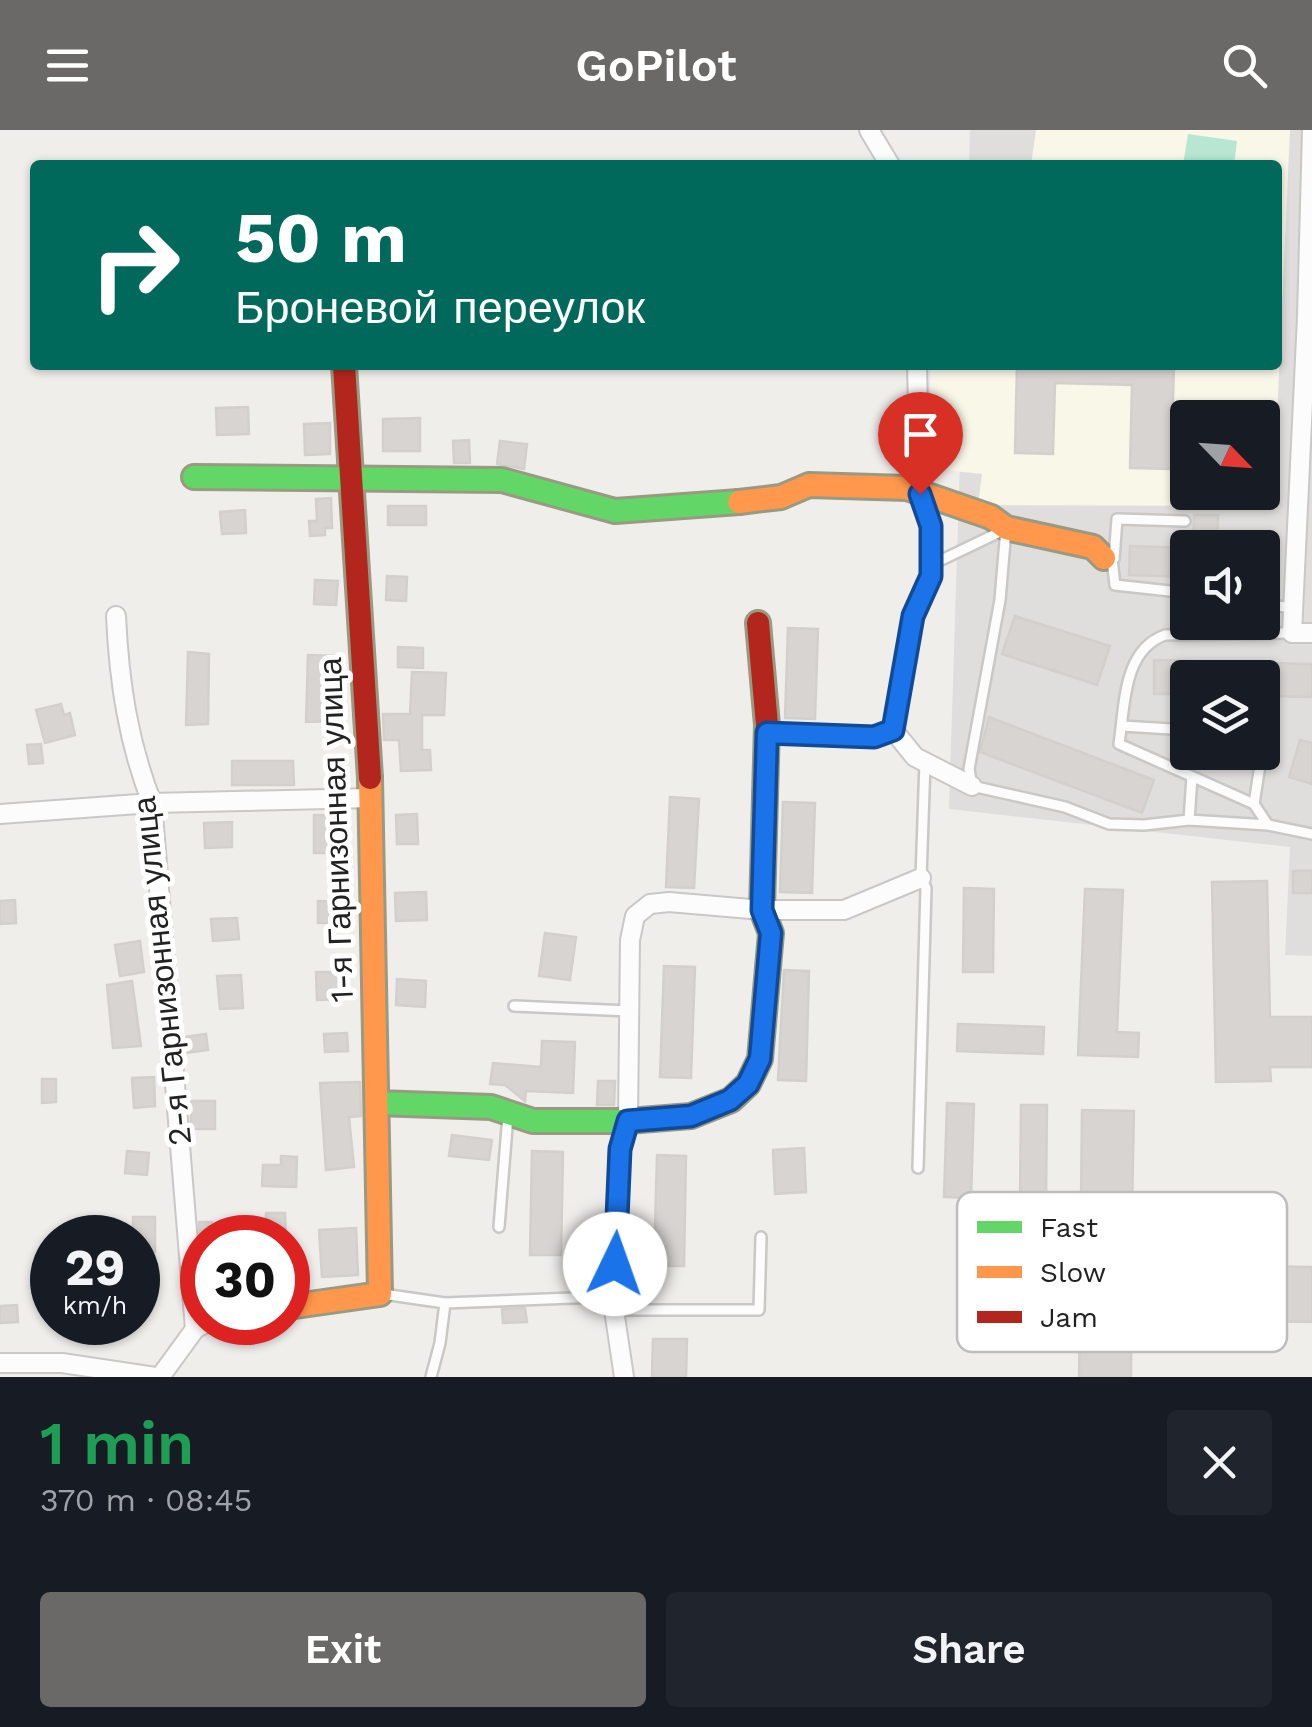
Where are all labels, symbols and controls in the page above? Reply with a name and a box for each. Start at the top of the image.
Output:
icon: menu [40,38,95,93]
icon: search [1217,38,1272,93]
text: GoPilot [575,39,737,92]
text: 50 m [235,197,407,279]
icon: right [70,200,200,330]
text: Броневой переулок [235,281,645,334]
pin [878,392,963,495]
north arrow [1170,400,1280,510]
map controls [1170,400,1280,770]
icon: arrive [893,407,948,462]
button: sound [1170,530,1280,640]
street label: 1-я Гарнизонная улица [311,657,361,1003]
button: layers [1170,660,1280,770]
street label: 2-я Гарнизонная улица [125,794,199,1147]
legend [957,1192,1287,1352]
text: Fast [1040,1211,1098,1244]
position arrow [563,1212,667,1316]
speed limit sign: 30 [180,1215,310,1345]
text: 29 [65,1238,125,1297]
text: Slow [1040,1256,1106,1289]
text: km/h [63,1291,127,1320]
text: Jam [1040,1301,1098,1334]
text: 1 min [40,1408,194,1479]
button: close [1167,1410,1272,1515]
text: 370 m · 08:45 [40,1481,252,1519]
button: Exit [40,1592,646,1707]
button: Share [666,1592,1272,1707]

